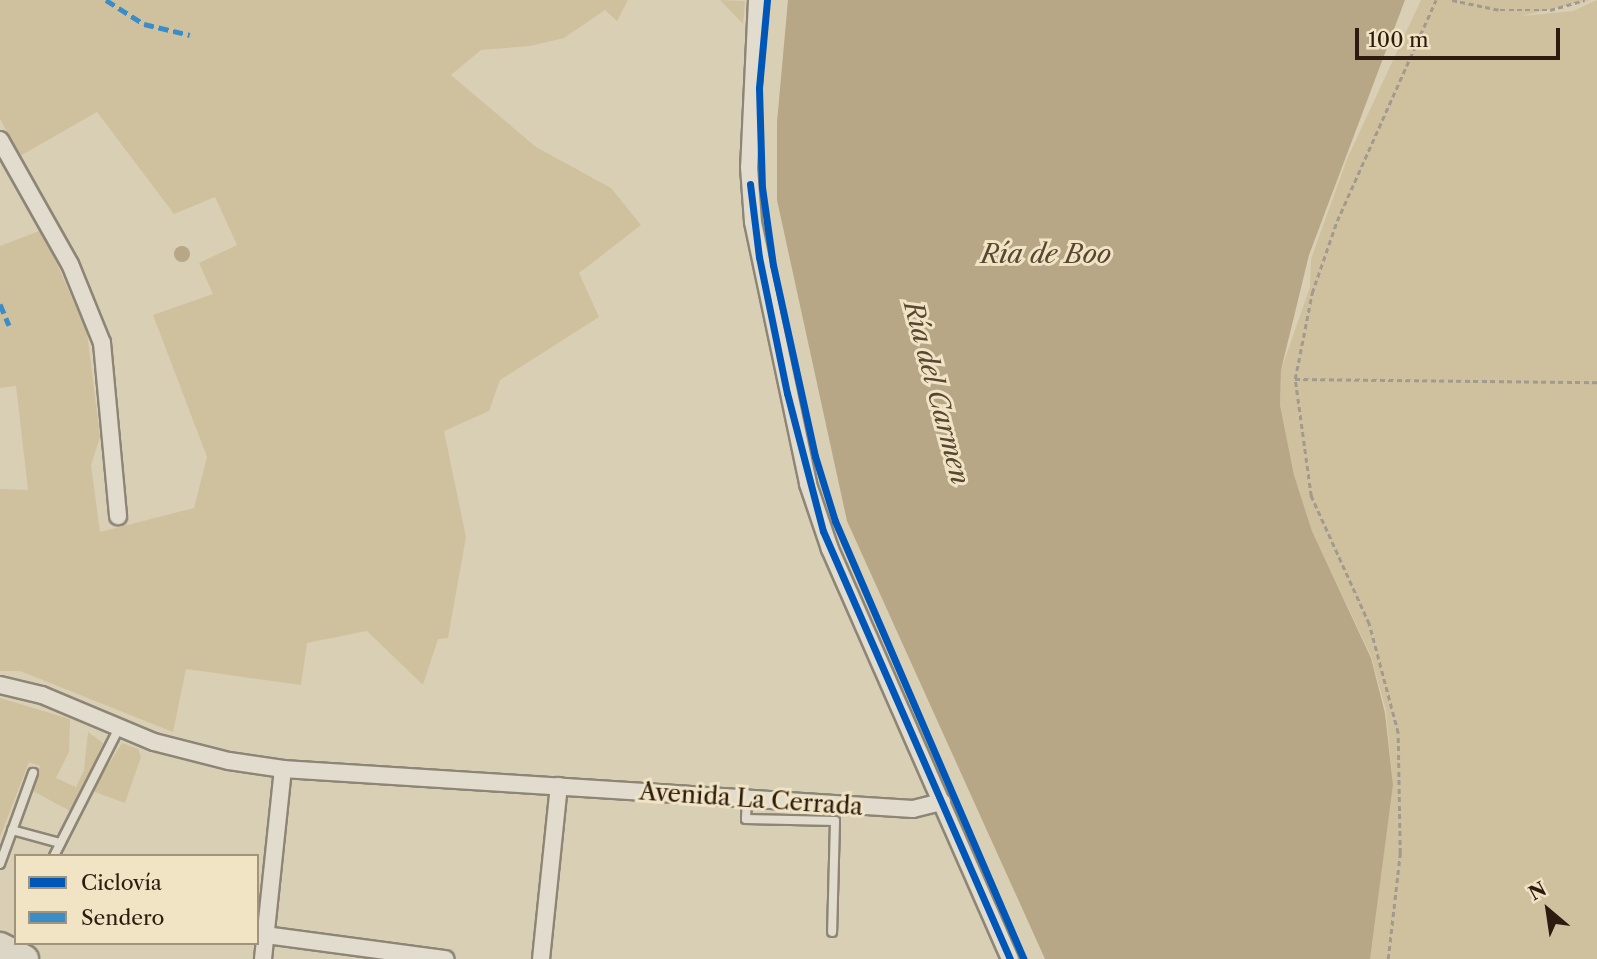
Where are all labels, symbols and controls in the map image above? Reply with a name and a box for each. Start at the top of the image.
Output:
scale bar [1359,14,1564,58]
text: 100 m [1368,27,1429,52]
water label: Ría de Boo [981,239,1111,271]
water label: Ría del Carmen [897,298,975,488]
street label: Avenida La Cerrada [638,777,864,821]
legend [14,854,259,945]
text: Ciclovía [81,870,162,895]
north arrow [1513,875,1583,945]
text: N [1525,877,1550,905]
text: Sendero [81,905,165,930]

